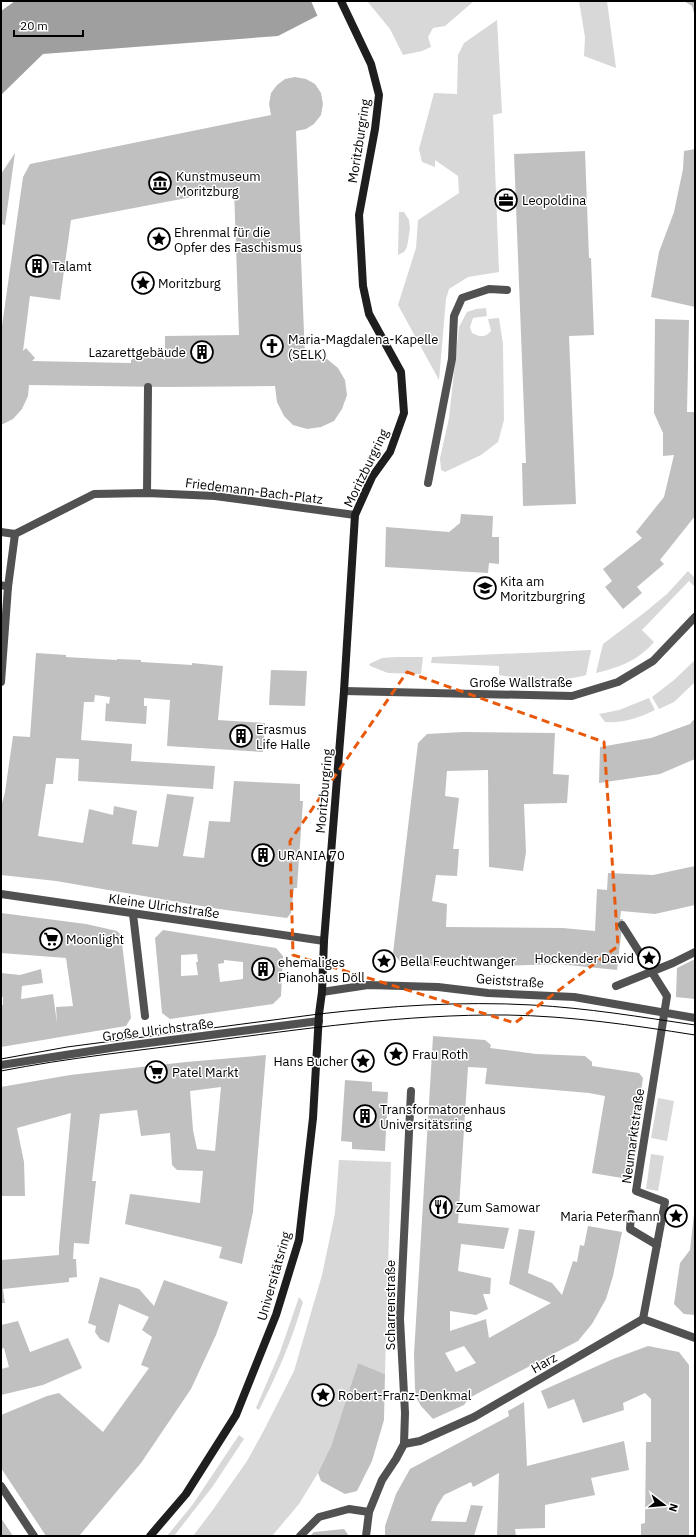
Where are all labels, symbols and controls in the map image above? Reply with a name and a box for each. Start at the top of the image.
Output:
scale bar [14,12,83,38]
text: 20 m [20,18,48,33]
street label: Moritzburgring [344,98,374,184]
place label: Kunstmuseum Moritzburg [176,168,261,200]
museum icon: Kunstmuseum Moritzburg [147,170,173,196]
office icon: Leopoldina [493,187,519,213]
place label: Leopoldina [522,192,586,209]
place label: Ehrenmal für die Opfer des Faschismus [174,224,302,256]
place icon: Ehrenmal für die Opfer des Faschismus [146,226,172,252]
building icon: Talamt [24,253,50,279]
place label: Talamt [52,258,92,275]
place icon: Moritzburg [130,270,156,296]
place label: Moritzburg [158,275,221,292]
place label: Maria-Magdalena-Kapelle (SELK) [288,331,438,363]
church icon: Maria-Magdalena-Kapelle (SELK) [259,333,285,359]
building icon: Lazarettgebäude [189,339,215,365]
place label: Lazarettgebäude [88,344,186,361]
street label: Moritzburgring [340,426,392,510]
street label: Friedemann-Bach-Platz [184,474,324,508]
place label: Kita am Moritzburgring [500,573,585,605]
school or university icon: Kita am Moritzburgring [472,575,498,601]
street label: Große Wallstraße [470,674,572,691]
place label: Erasmus Life Halle [256,721,310,753]
building icon: Erasmus Life Halle [228,723,254,749]
street label: Moritzburgring [312,748,336,834]
building icon: URANIA 70 [250,842,276,868]
place label: URANIA 70 [278,847,345,864]
street label: Kleine Ulrichstraße [107,890,221,922]
supermarket icon: Moonlight [38,926,64,952]
place label: Moonlight [66,931,124,948]
place icon: Hockender David [636,945,662,971]
place icon: Bella Feuchtwanger [371,948,397,974]
place label: Hockender David [535,950,634,967]
place label: Bella Feuchtwanger [400,953,516,970]
place label: ehemaliges Pianohaus Döll [278,954,365,986]
building icon: ehemaliges Pianohaus Döll [250,956,276,982]
street label: Geiststraße [475,970,545,992]
street label: Große Ulrichstraße [102,1015,214,1045]
place icon: Frau Roth [383,1041,409,1067]
place label: Frau Roth [412,1046,468,1063]
place icon: Hans Bucher [350,1048,376,1074]
place label: Hans Bucher [273,1053,348,1070]
supermarket icon: Patel Markt [143,1059,169,1085]
place label: Patel Markt [172,1064,239,1081]
street label: Neumarktstraße [618,1087,648,1185]
place label: Transformatorenhaus Universitätsring [380,1101,506,1133]
building icon: Transformatorenhaus Universitätsring [352,1103,378,1129]
restaurant icon: Zum Samowar [428,1194,454,1220]
place label: Zum Samowar [456,1199,540,1216]
place icon: Maria Petermann [663,1203,689,1229]
place label: Maria Petermann [560,1208,660,1225]
street label: Universitätsring [253,1229,295,1323]
street label: Scharrenstraße [382,1260,399,1350]
street label: Harz [528,1349,560,1377]
place icon: Robert-Franz-Denkmal [310,1382,336,1408]
place label: Robert-Franz-Denkmal [338,1387,472,1404]
north arrow [644,1485,684,1525]
text: N [666,1502,681,1514]

